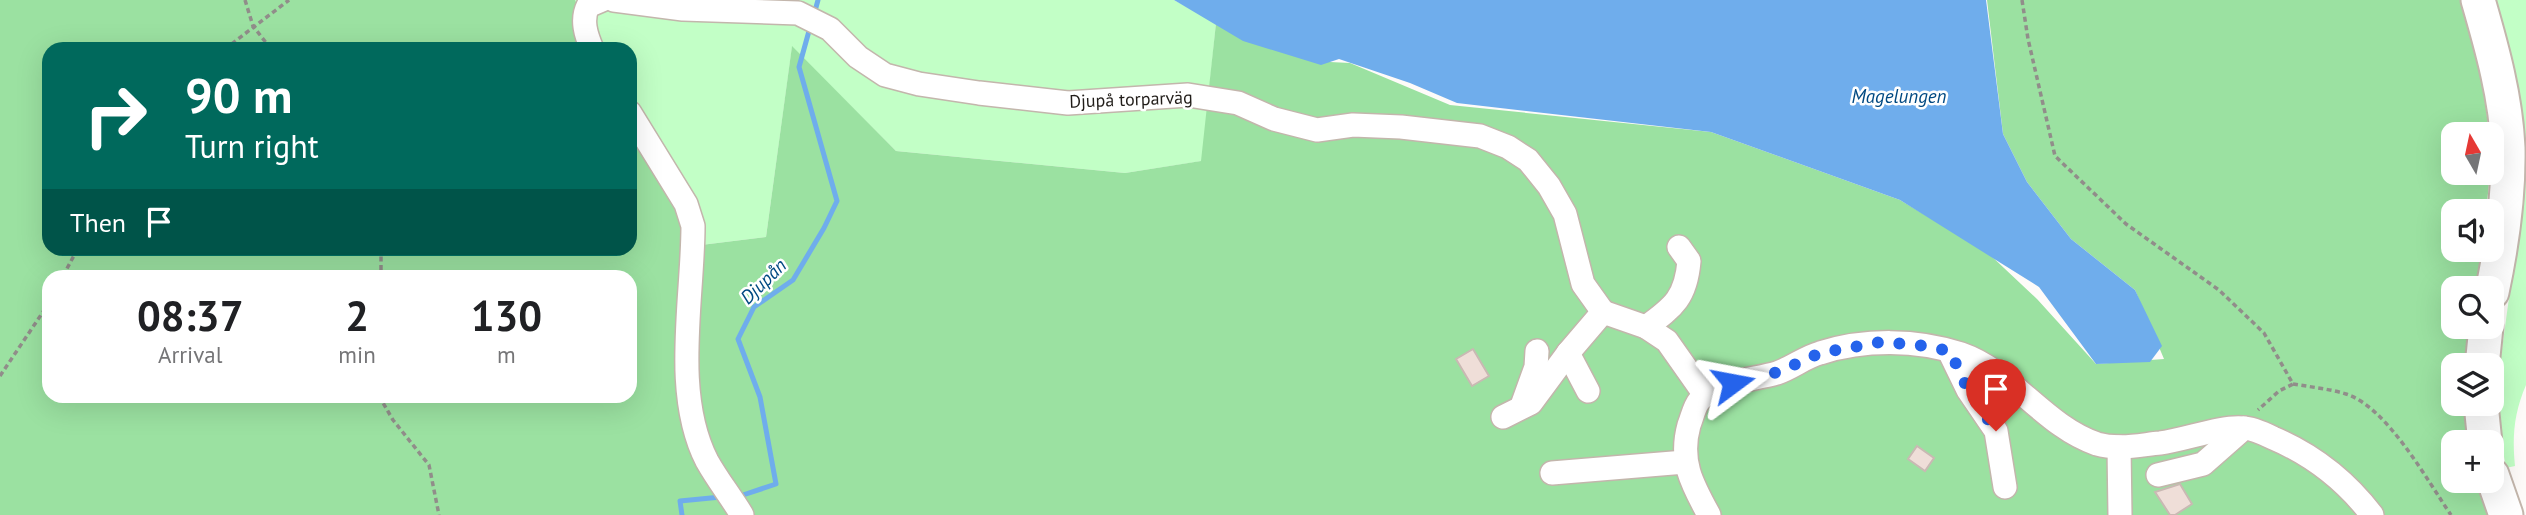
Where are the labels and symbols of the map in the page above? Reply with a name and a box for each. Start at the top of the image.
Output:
water label: Magelungen [1851,84,1947,108]
street label: Djupå torparväg [1069,85,1193,113]
north arrow [2441,122,2504,186]
water label: Djupån [735,253,791,309]
position arrow [1696,346,1770,420]
pin [1966,359,2026,431]

